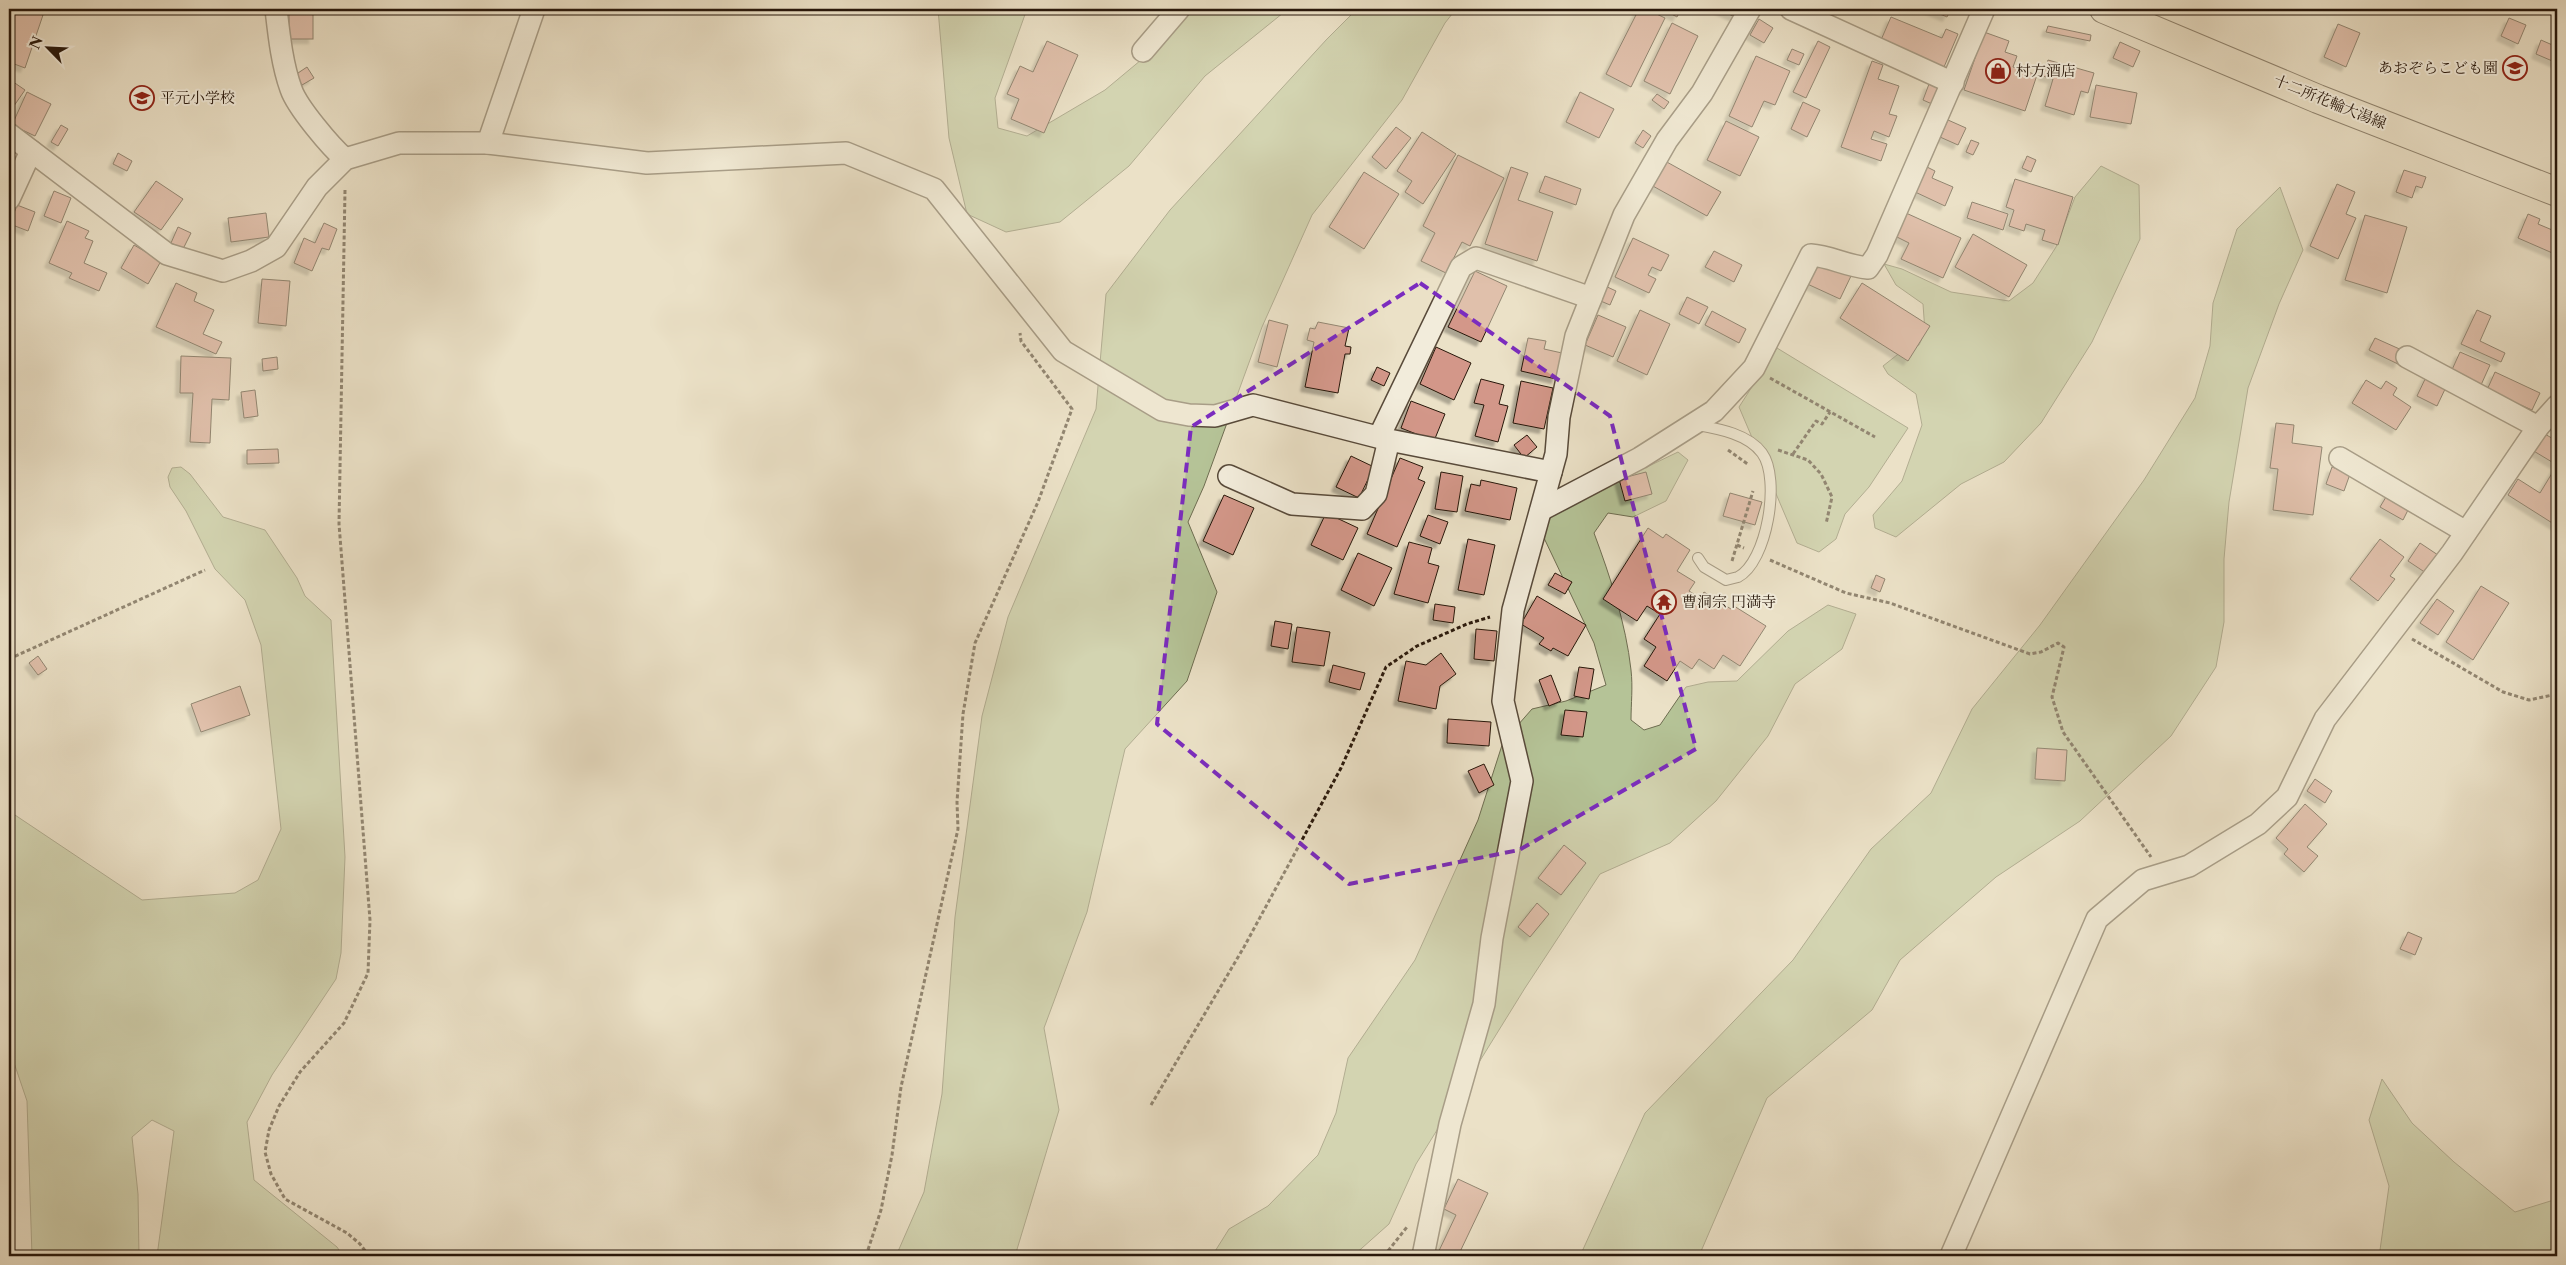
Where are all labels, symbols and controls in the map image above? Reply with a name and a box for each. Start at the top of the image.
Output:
north arrow [22,22,72,72]
text: N [25,33,47,52]
school or university icon: あおぞらこども園 [2502,55,2528,81]
shop icon: 村方酒店 [1985,58,2011,84]
place label: あおぞらこども園 [2378,58,2498,77]
place label: 村方酒店 [2016,61,2076,80]
street label: 十二所花輪大湯線 [2271,70,2389,133]
school or university icon: 平元小学校 [129,85,155,111]
place label: 平元小学校 [160,88,235,107]
temple icon: 曹洞宗 円満寺 [1651,589,1677,615]
place label: 曹洞宗 円満寺 [1682,592,1776,611]

